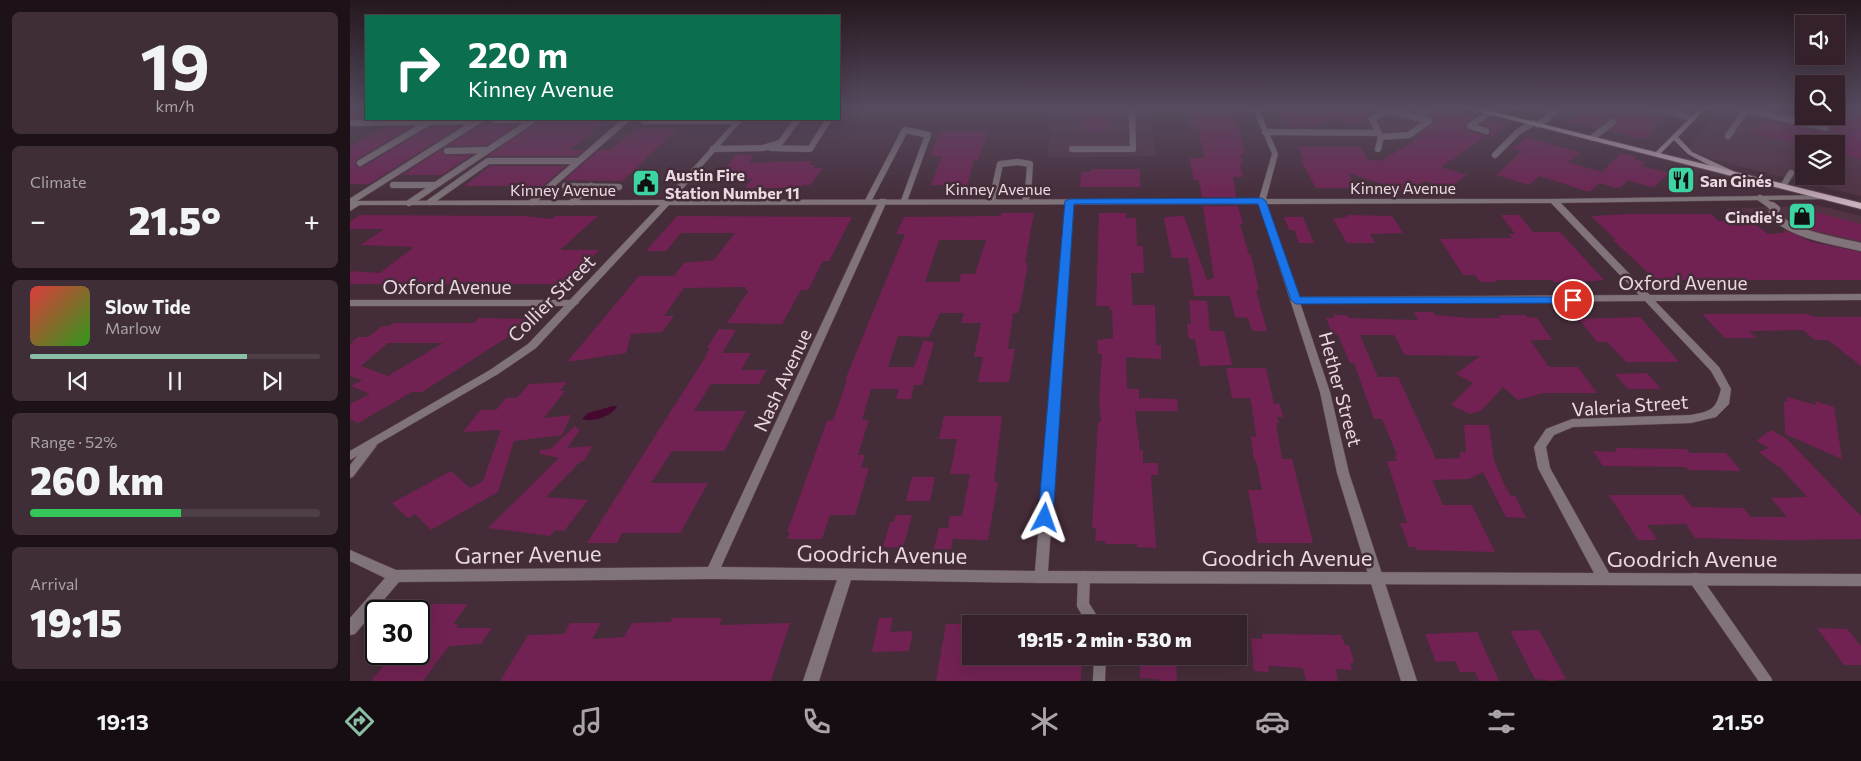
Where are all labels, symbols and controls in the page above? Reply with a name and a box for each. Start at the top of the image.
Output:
map controls [1795,15,1845,185]
button: sound [1795,15,1845,65]
text: 19 [140,24,210,103]
text: 220 m [468,32,568,75]
icon: right [385,35,450,100]
text: Kinney Avenue [468,75,614,102]
button: search [1795,75,1845,125]
text: km/h [156,96,194,115]
button: layers [1795,135,1845,185]
place label: Austin Fire Station Number 11 [665,165,800,202]
restaurant icon: San Ginés [1666,165,1696,195]
public building icon: Austin Fire Station Number 11 [631,168,661,198]
place label: San Ginés [1700,171,1772,190]
text: Climate [30,172,86,191]
street label: Kinney Avenue [1350,178,1456,197]
street label: Kinney Avenue [945,179,1051,198]
street label: Kinney Avenue [510,180,616,199]
text: 21.5° [128,196,221,243]
shop icon: Cindie's [1787,201,1817,231]
text: − [30,203,46,237]
text: + [304,203,320,237]
place label: Cindie's [1725,207,1783,226]
street label: Collier Street [503,249,600,346]
street label: Oxford Avenue [1618,271,1748,294]
street label: Oxford Avenue [382,275,512,298]
pin [1552,279,1594,321]
icon: arrive [1559,286,1587,314]
text: Slow Tide [105,295,191,318]
text: Marlow [105,318,161,337]
street label: Nash Avenue [748,325,816,435]
street label: Hether Street [1315,329,1367,449]
icon: previous [64,367,92,395]
icon: pause [161,367,189,395]
icon: next [258,367,286,395]
street label: Valeria Street [1571,389,1689,421]
text: Range · 52% [30,432,117,451]
text: 260 km [30,456,164,503]
position arrow [1018,491,1070,543]
street label: Garner Avenue [454,539,602,569]
street label: Goodrich Avenue [796,539,968,569]
street label: Goodrich Avenue [1202,544,1372,571]
street label: Goodrich Avenue [1607,545,1777,572]
text: Arrival [30,574,78,593]
text: 19:15 [30,598,122,645]
speed limit sign: 30 [365,600,430,665]
text: 19:15 · 2 min · 530 m [1017,628,1192,651]
icon: directions [342,704,377,739]
icon: music [570,704,605,739]
icon: phone [799,704,834,739]
icon: climate [1027,704,1062,739]
icon: car [1255,704,1290,739]
icon: filters [1484,704,1519,739]
text: 19:13 [97,708,149,735]
text: 21.5° [1712,708,1764,735]

